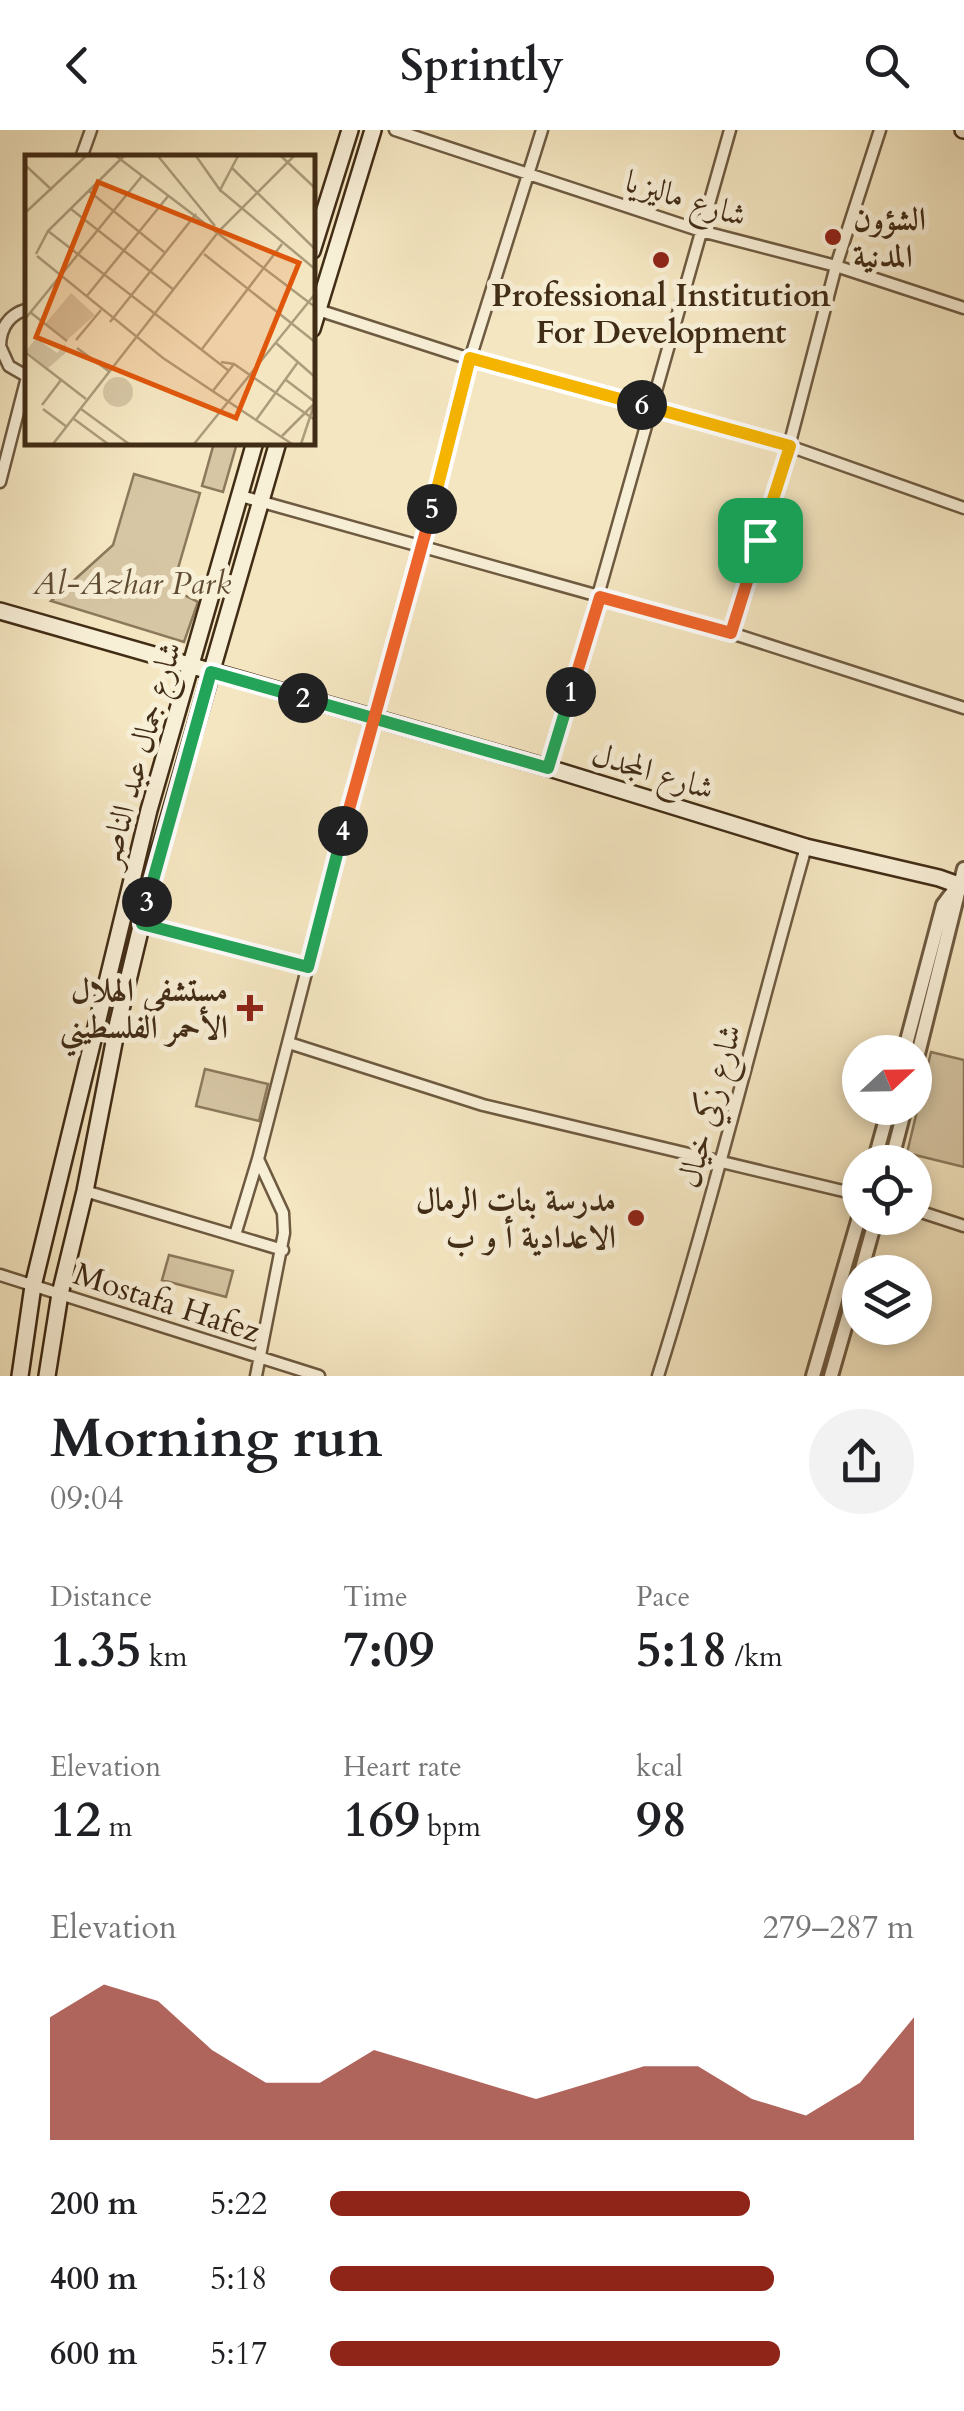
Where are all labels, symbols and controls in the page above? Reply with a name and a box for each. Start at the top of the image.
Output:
text: Sprintly [400,35,564,96]
icon: back [50,38,105,93]
icon: search [859,38,914,93]
inset map [25,155,315,445]
street label: شارع ماليزيا [619,160,752,242]
place label: الشؤون المدنية [853,198,926,279]
marker: الشؤون المدنية [822,226,844,248]
marker: Professional Institution For Development [650,249,672,271]
place label: Professional Institution For Development [491,274,831,355]
pin: 6 [617,380,667,430]
text: 6 [635,386,649,424]
pin: 5 [407,484,457,534]
text: 5 [425,490,439,528]
pin [718,498,803,583]
icon: arrive [733,513,788,568]
park label: Al-Azhar Park [32,562,231,606]
street label: شارع جمال عبد الناصر [86,637,197,876]
pin: 1 [546,667,596,717]
pin: 2 [278,673,328,723]
text: 1 [564,673,578,711]
text: 2 [296,679,310,717]
street label: شارع المجدل [585,733,719,815]
pin: 4 [318,806,368,856]
text: 4 [336,812,350,850]
pin: 3 [122,877,172,927]
text: 3 [140,883,154,921]
place label: مستشفى الهلال الأحمر الفلسطيني [60,969,228,1057]
marker: مستشفى الهلال الأحمر الفلسطيني [237,995,263,1021]
street label: شارع زكي خيال [667,1020,757,1194]
north arrow [842,1035,932,1125]
map controls [842,1035,932,1345]
button: locate [842,1145,932,1235]
place label: مدرسة بنات الرمال الاعدادية أ و ب [416,1179,616,1260]
marker: مدرسة بنات الرمال الاعدادية أ و ب [625,1207,647,1229]
street label: Mostafa Hafez [68,1252,265,1354]
button: layers [842,1255,932,1345]
text: Morning run [50,1402,383,1476]
button: share [809,1409,914,1514]
text: 09:04 [50,1477,124,1521]
text: Distance [50,1578,152,1616]
text: Time [343,1578,408,1616]
text: Pace [636,1578,690,1616]
text: 1.35 [50,1616,141,1684]
text: 7:09 [343,1616,434,1684]
text: 5:18 [636,1616,727,1684]
text: km [141,1638,188,1676]
text: /km [727,1638,783,1676]
text: Elevation [50,1748,161,1786]
text: Heart rate [343,1748,462,1786]
text: kcal [636,1748,683,1786]
text: 12 [50,1786,101,1854]
text: 169 [343,1786,420,1854]
text: 98 [636,1786,687,1854]
text: m [101,1808,132,1846]
text: bpm [420,1808,481,1846]
text: Elevation [50,1906,177,1950]
text: 279–287 m [762,1906,914,1950]
text: 200 m [50,2182,137,2226]
text: 5:22 [210,2182,267,2226]
text: 400 m [50,2257,137,2301]
text: 5:18 [210,2257,267,2301]
text: 600 m [50,2332,137,2376]
text: 5:17 [210,2332,267,2376]

